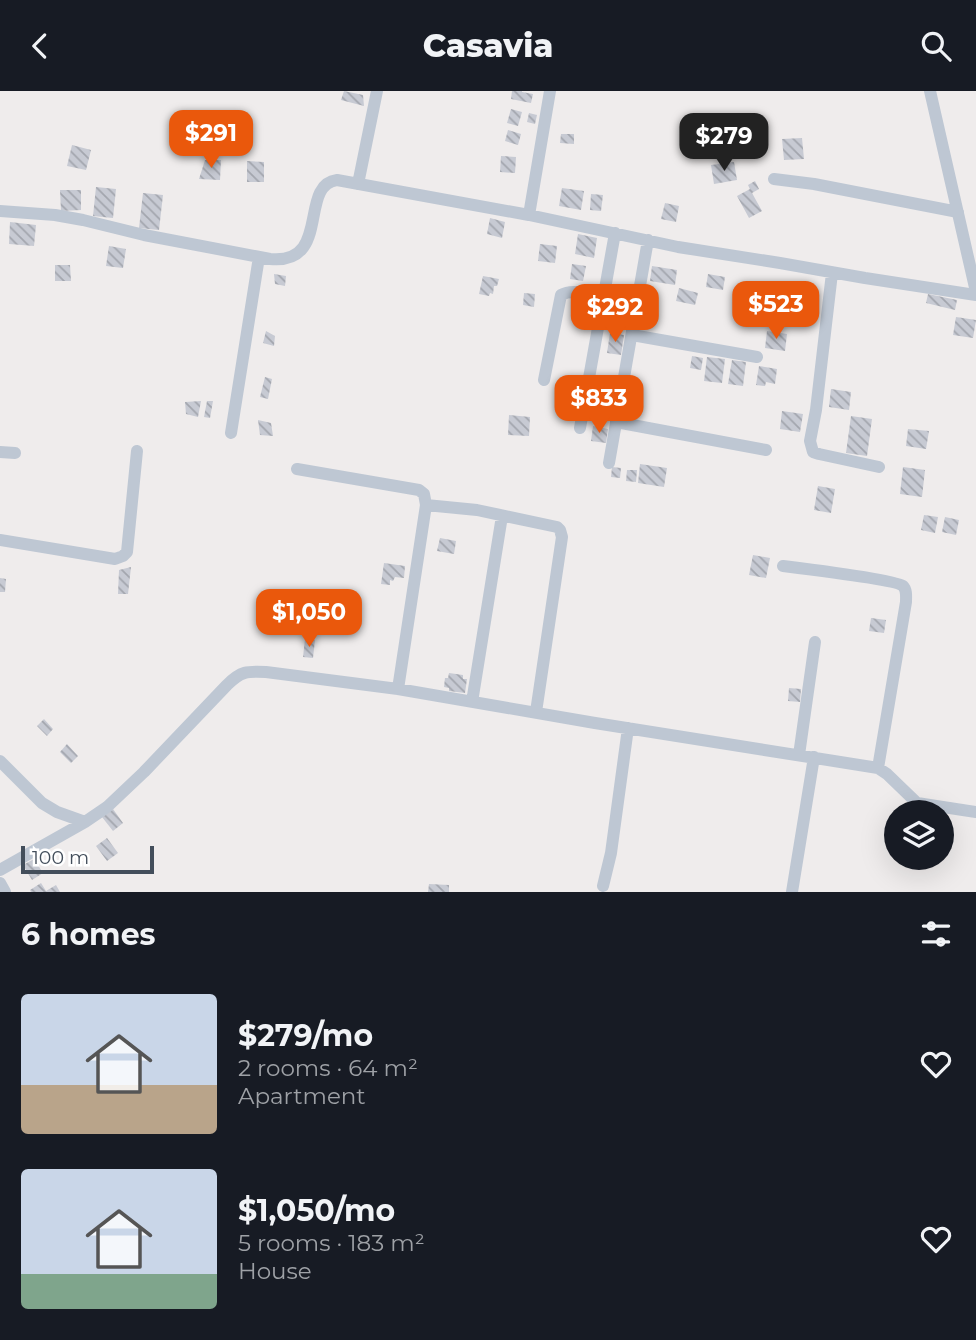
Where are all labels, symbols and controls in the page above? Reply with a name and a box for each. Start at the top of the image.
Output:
text: Casavia [423,26,553,65]
icon: back [21,27,59,65]
icon: search [917,27,955,65]
pin: $291 [170,111,252,170]
pin: $279 [683,113,765,173]
text: $291 [185,119,237,147]
text: $279 [695,122,753,150]
pin: $523 [735,281,817,341]
pin: $292 [574,285,656,344]
text: $523 [748,290,804,318]
text: $292 [587,293,643,321]
pin: $833 [558,375,640,435]
text: $833 [571,384,627,412]
pin: $1,050 [252,589,366,649]
text: $1,050 [272,598,346,626]
map controls [884,800,954,870]
button: layers [884,800,954,870]
scale bar [21,843,154,875]
text: 100 m [32,846,89,869]
icon: filters [917,915,955,953]
text: 6 homes [21,916,156,953]
text: $279/mo [238,1017,373,1054]
icon: home [77,1022,161,1106]
icon: heart [917,1045,955,1083]
text: 2 rooms · 64 m² [238,1054,418,1082]
text: Apartment [238,1082,366,1110]
text: $1,050/mo [238,1192,395,1229]
icon: home [77,1197,161,1281]
icon: heart [917,1220,955,1258]
text: 5 rooms · 183 m² [238,1229,425,1257]
text: House [238,1257,312,1285]

